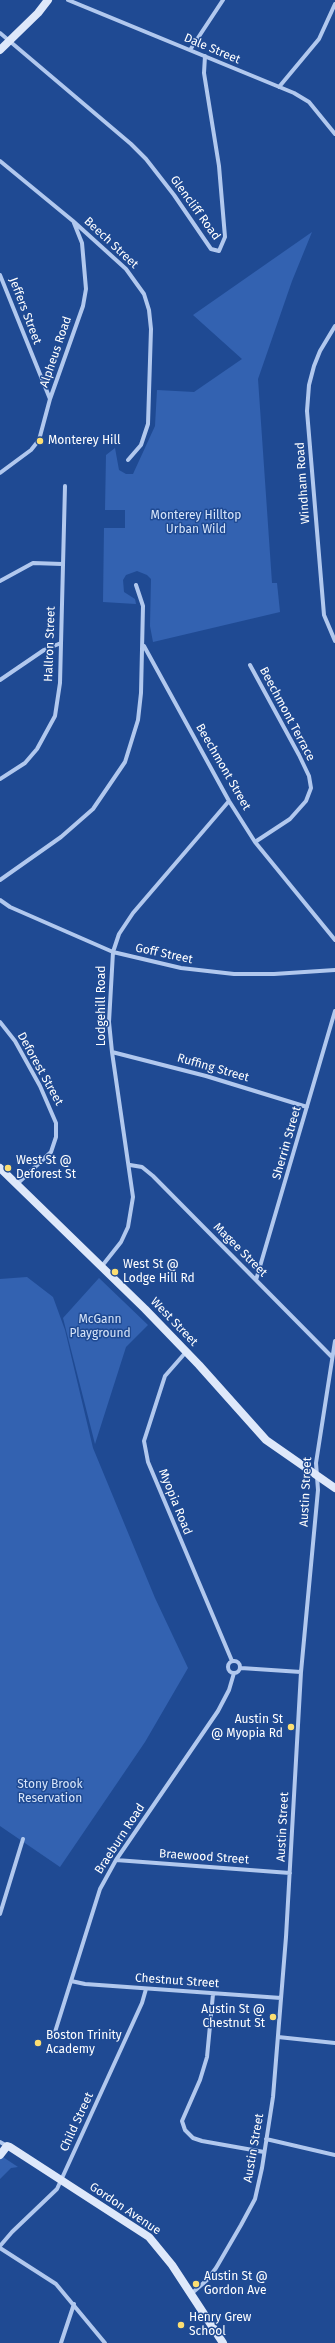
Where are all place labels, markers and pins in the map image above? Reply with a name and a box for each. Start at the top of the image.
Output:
place label: Monterey Hill [48,434,120,448]
marker: Monterey Hill [35,436,45,446]
place label: West St @ Deforest St [16,1154,76,1182]
marker: West St @ Deforest St [3,1163,13,1173]
place label: West St @ Lodge Hill Rd [123,1258,195,1286]
marker: West St @ Lodge Hill Rd [110,1267,120,1277]
place label: Austin St @ Myopia Rd [211,1713,283,1741]
marker: Austin St @ Myopia Rd [286,1722,296,1732]
place label: Austin St @ Chestnut St [201,2003,265,2031]
marker: Austin St @ Chestnut St [268,2012,278,2022]
place label: Boston Trinity Academy [46,2029,122,2057]
marker: Boston Trinity Academy [33,2038,43,2048]
place label: Austin St @ Gordon Ave [204,2270,268,2298]
marker: Austin St @ Gordon Ave [191,2279,201,2289]
place label: Henry Grew School [189,2311,251,2339]
marker: Henry Grew School [176,2320,186,2330]

